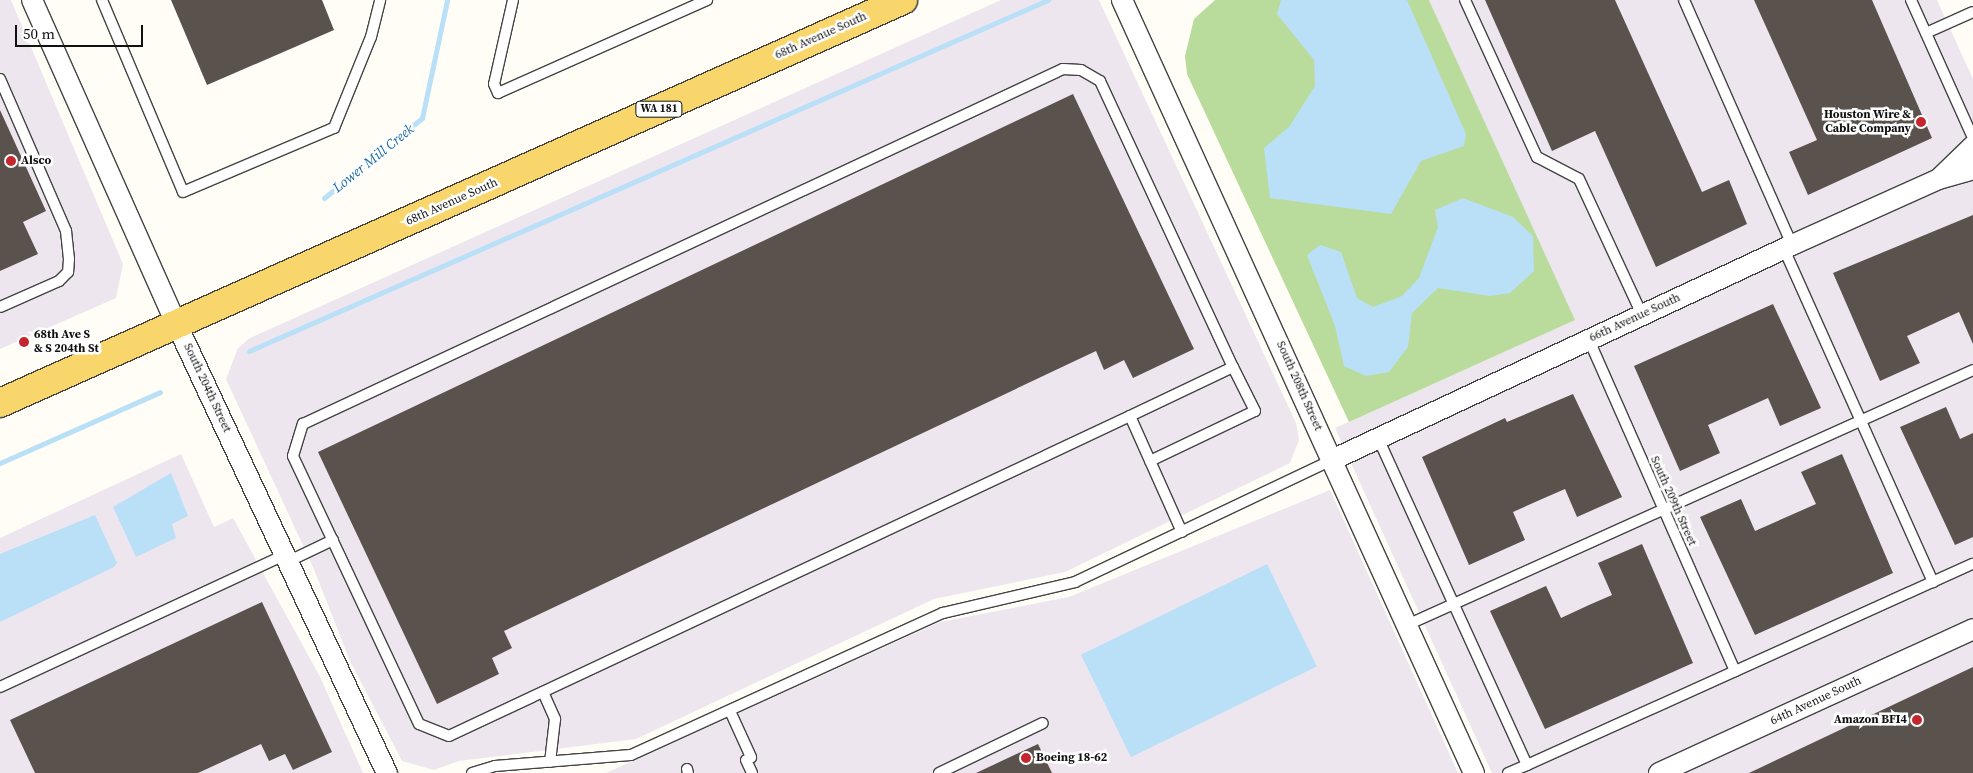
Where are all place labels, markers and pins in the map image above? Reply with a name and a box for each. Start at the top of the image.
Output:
place label: Houston Wire & Cable Company [1824,108,1911,136]
marker: Houston Wire & Cable Company [1915,116,1927,128]
place label: Alsco [21,154,51,168]
marker: Alsco [5,155,17,167]
place label: 68th Ave S & S 204th St [34,328,99,356]
marker: 68th Ave S & S 204th St [18,336,30,348]
place label: Amazon BFI4 [1834,713,1907,727]
marker: Amazon BFI4 [1911,714,1923,726]
place label: Boeing 18-62 [1036,751,1107,765]
marker: Boeing 18-62 [1020,752,1032,764]

